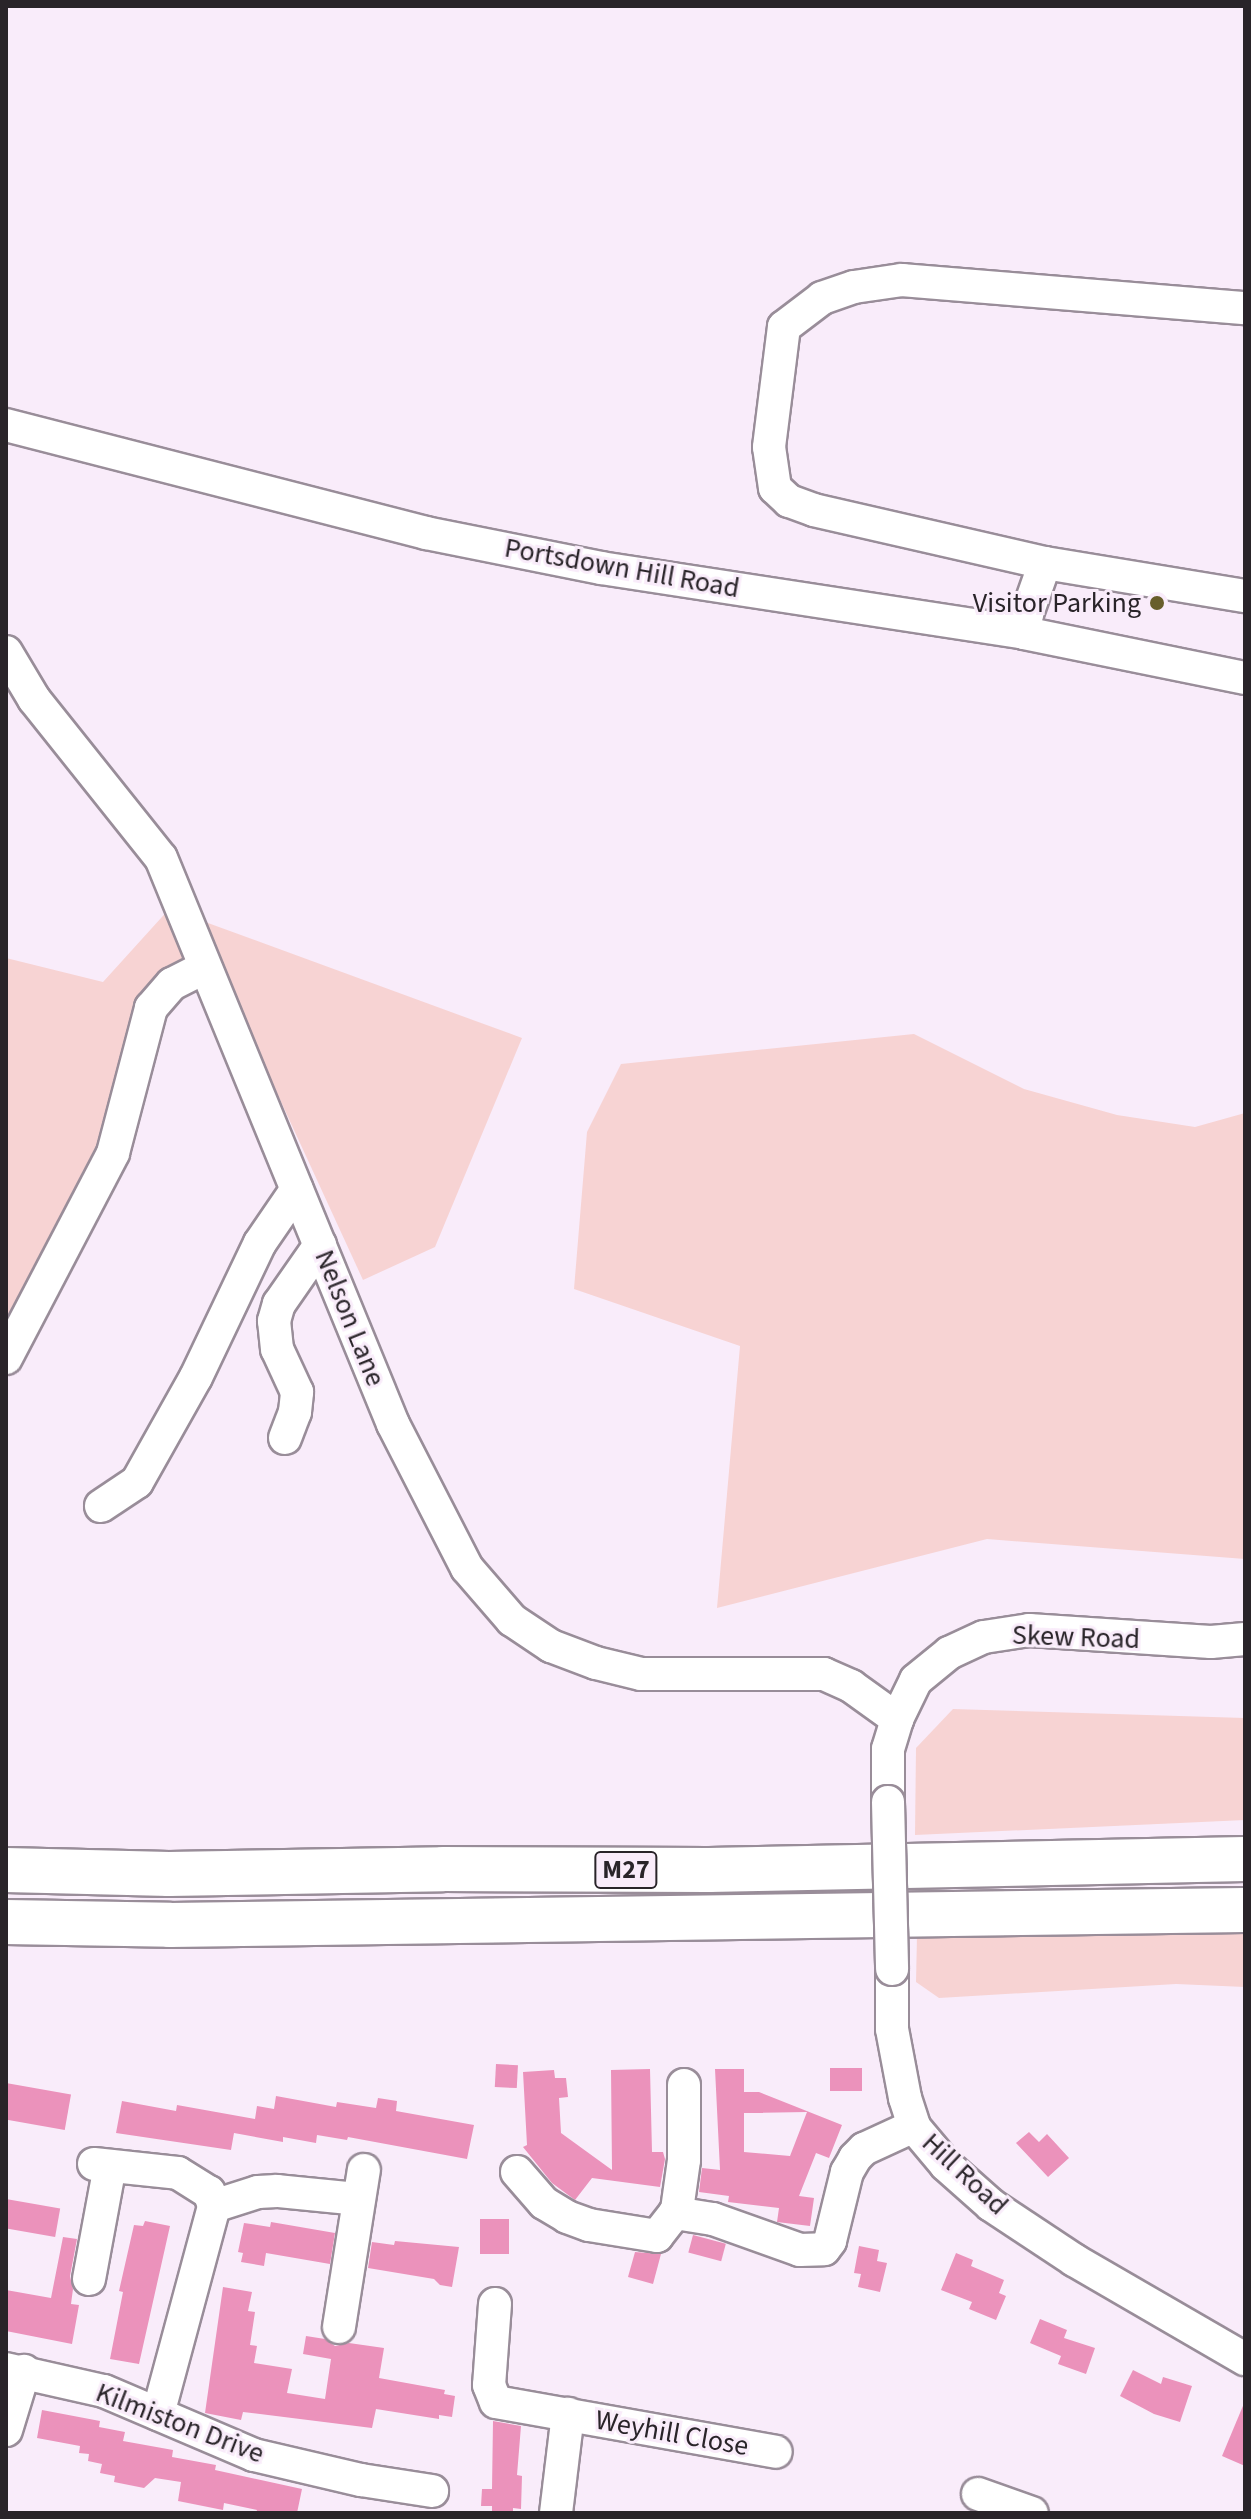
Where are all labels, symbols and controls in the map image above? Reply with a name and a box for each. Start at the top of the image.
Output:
street label: Portsdown Hill Road [502,531,742,605]
place label: Visitor Parking [973,586,1141,620]
marker: Visitor Parking [1148,594,1166,612]
street label: Nelson Lane [307,1245,393,1391]
street label: Skew Road [1011,1618,1141,1656]
road number: M27 [594,1848,658,1892]
street label: Hill Road [915,2126,1015,2222]
street label: Kilmiston Drive [91,2376,269,2470]
street label: Weyhill Close [593,2403,751,2463]

